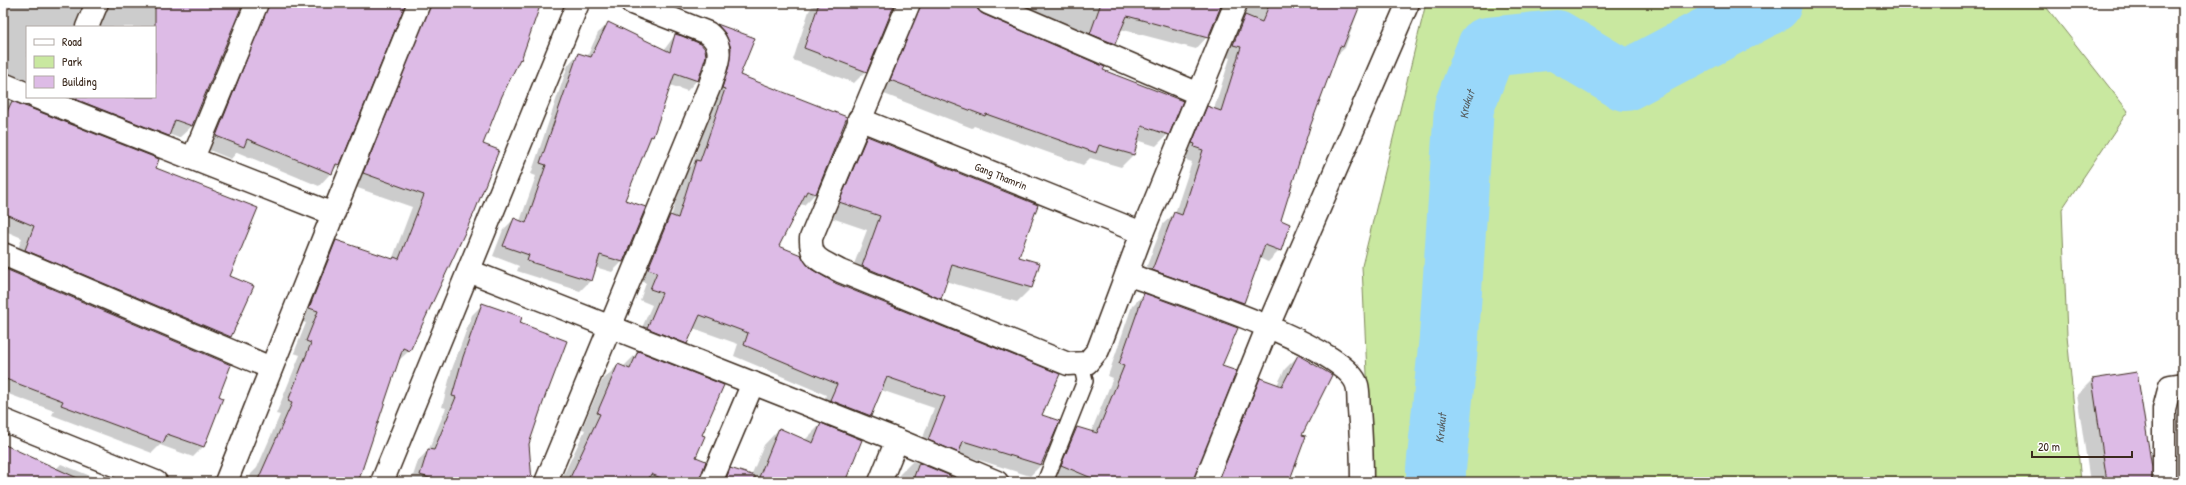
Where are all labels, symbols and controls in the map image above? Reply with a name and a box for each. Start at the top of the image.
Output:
legend [26,26,156,98]
text: Road [62,33,82,50]
text: Park [62,53,82,70]
text: Building [62,73,97,90]
water label: Krukut [1455,86,1479,119]
street label: Gang Thamrin [973,159,1029,193]
water label: Krukut [1430,411,1450,444]
scale bar [2032,433,2132,459]
text: 20 m [2038,438,2060,455]

